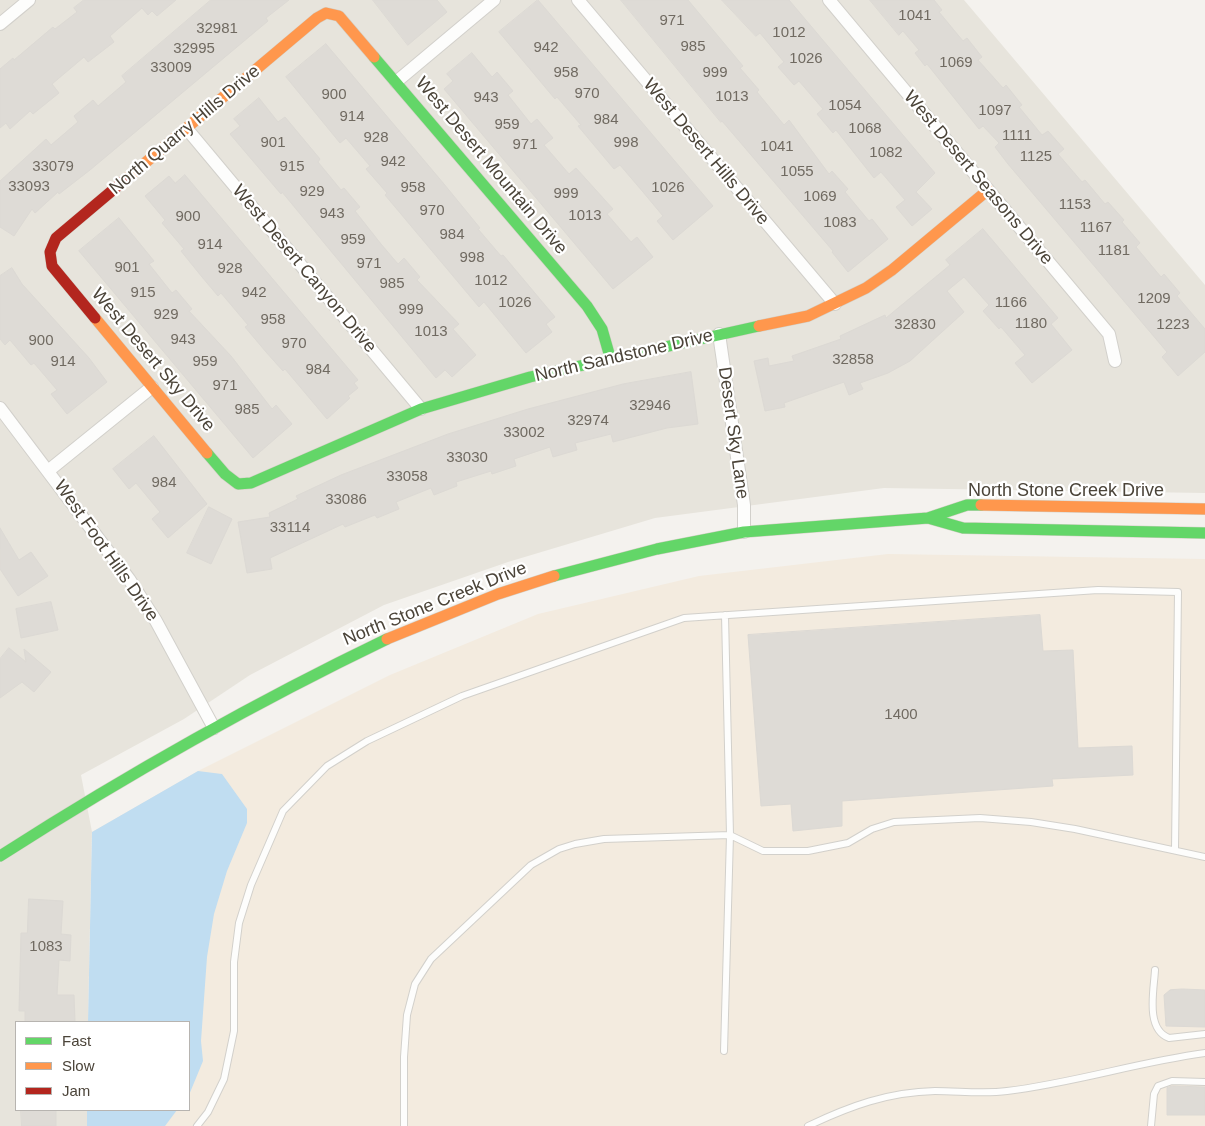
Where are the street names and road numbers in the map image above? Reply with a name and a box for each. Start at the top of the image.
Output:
street label: North Quarry Hills Drive [105,61,265,199]
street label: West Desert Mountain Drive [410,73,572,259]
street label: West Desert Hills Drive [638,74,774,230]
street label: West Desert Seasons Drive [899,87,1057,269]
street label: West Desert Canyon Drive [227,181,381,357]
street label: West Desert Sky Drive [87,284,219,436]
street label: North Sandstone Drive [533,325,715,387]
street label: Desert Sky Lane [713,366,753,500]
street label: West Foot Hills Drive [49,476,163,626]
street label: North Stone Creek Drive [968,480,1164,502]
street label: North Stone Creek Drive [340,557,530,651]

